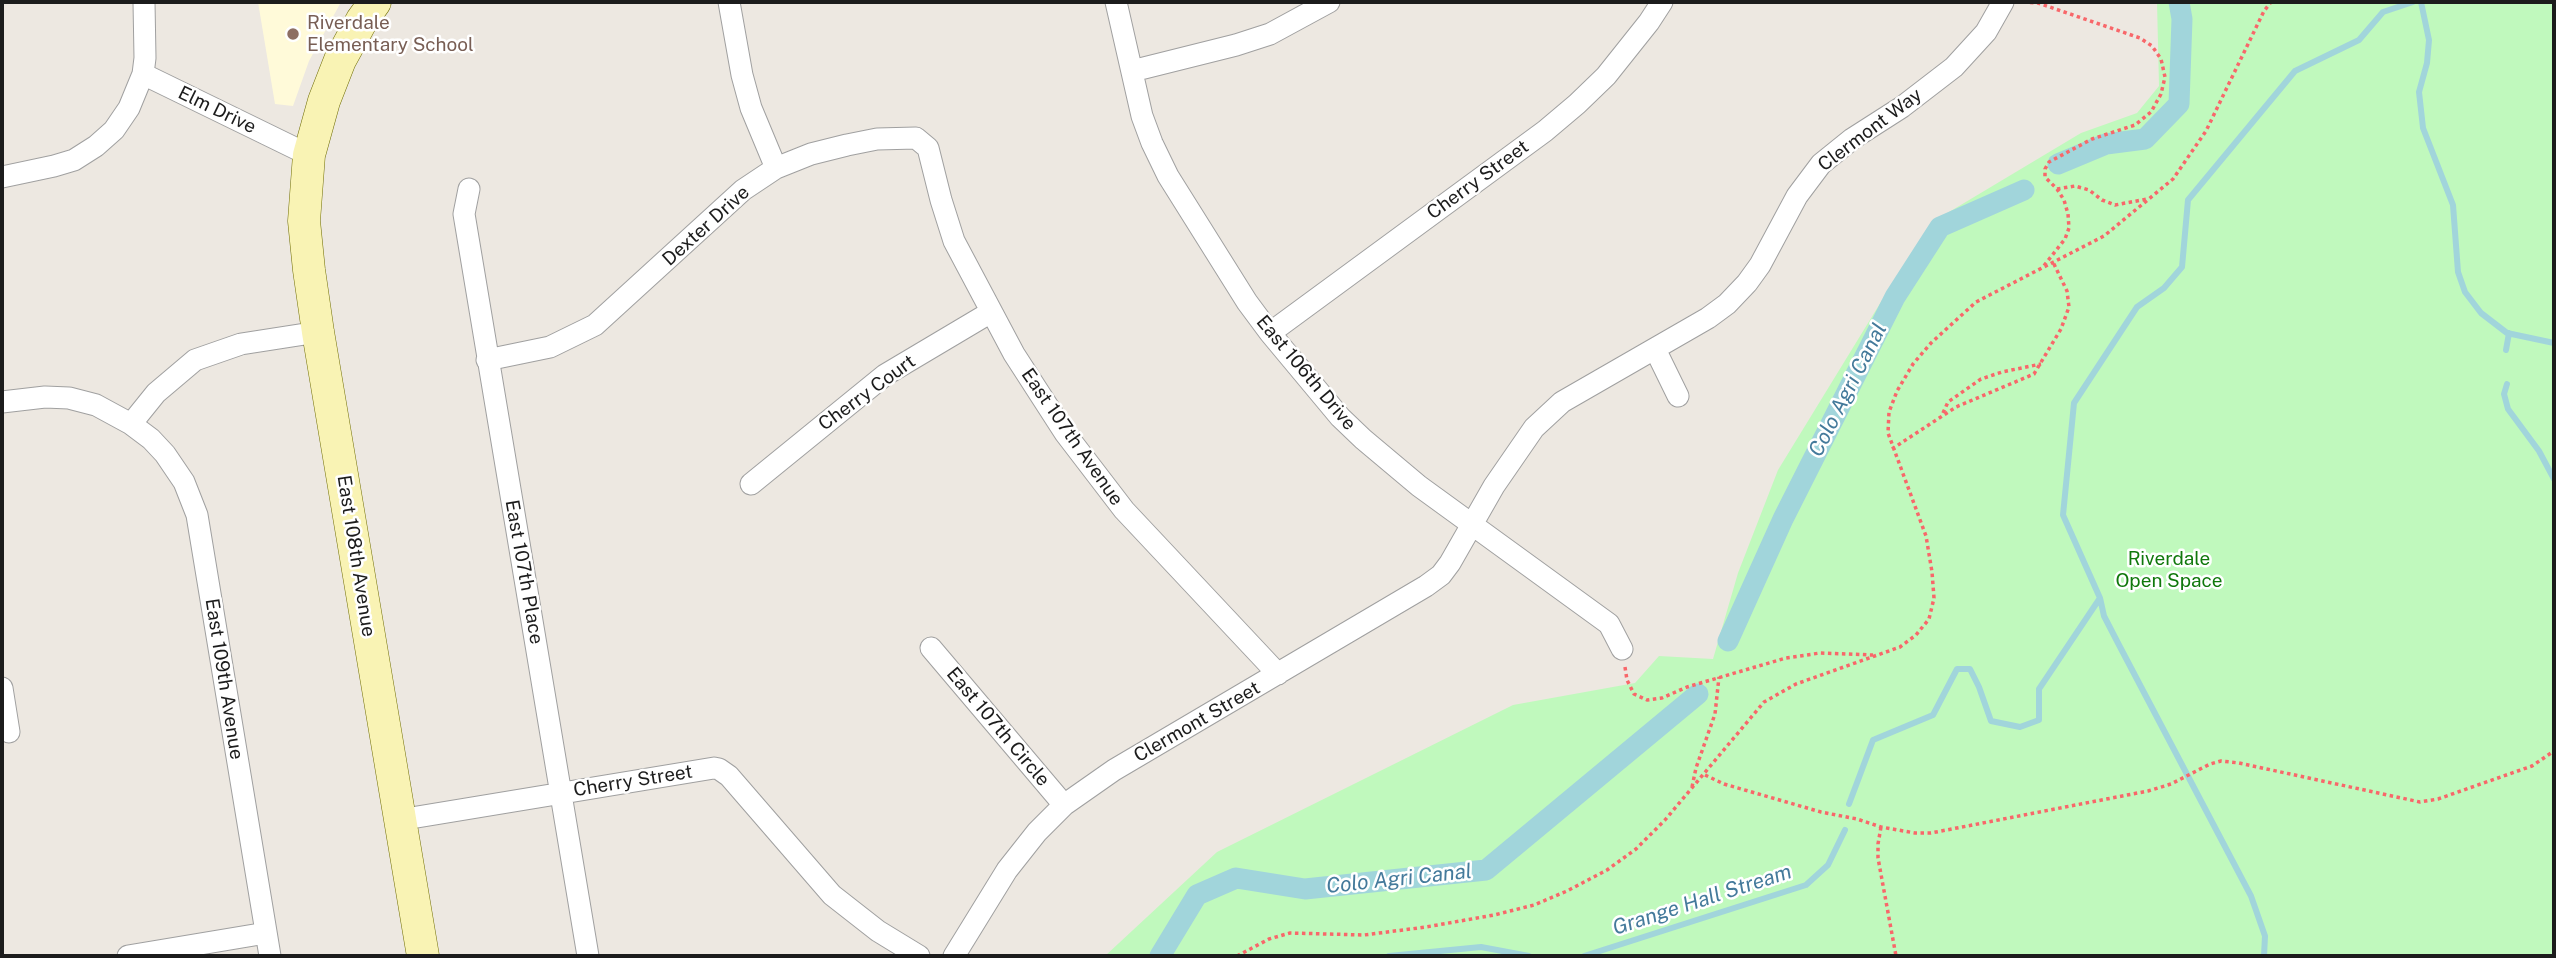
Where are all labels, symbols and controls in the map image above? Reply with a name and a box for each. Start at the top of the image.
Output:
place label: Riverdale Elementary School [307,12,474,56]
marker: Riverdale Elementary School [285,26,301,42]
street label: Elm Drive [174,81,260,139]
street label: Clermont Way [1814,84,1926,176]
street label: Cherry Street [1423,135,1533,225]
street label: Dexter Drive [658,181,754,271]
street label: East 106th Drive [1251,311,1361,435]
water label: Colo Agri Canal [1804,319,1892,461]
street label: Cherry Court [814,350,920,436]
street label: East 107th Avenue [1016,364,1128,510]
street label: East 108th Avenue [332,474,380,638]
street label: East 107th Place [500,498,548,646]
park label: Riverdale Open Space [2116,548,2222,592]
street label: East 109th Avenue [200,597,248,761]
street label: East 107th Circle [942,663,1054,791]
street label: Clermont Street [1130,677,1264,767]
street label: Cherry Street [572,760,694,802]
water label: Colo Agri Canal [1325,859,1473,899]
water label: Grange Hall Stream [1609,859,1795,941]

